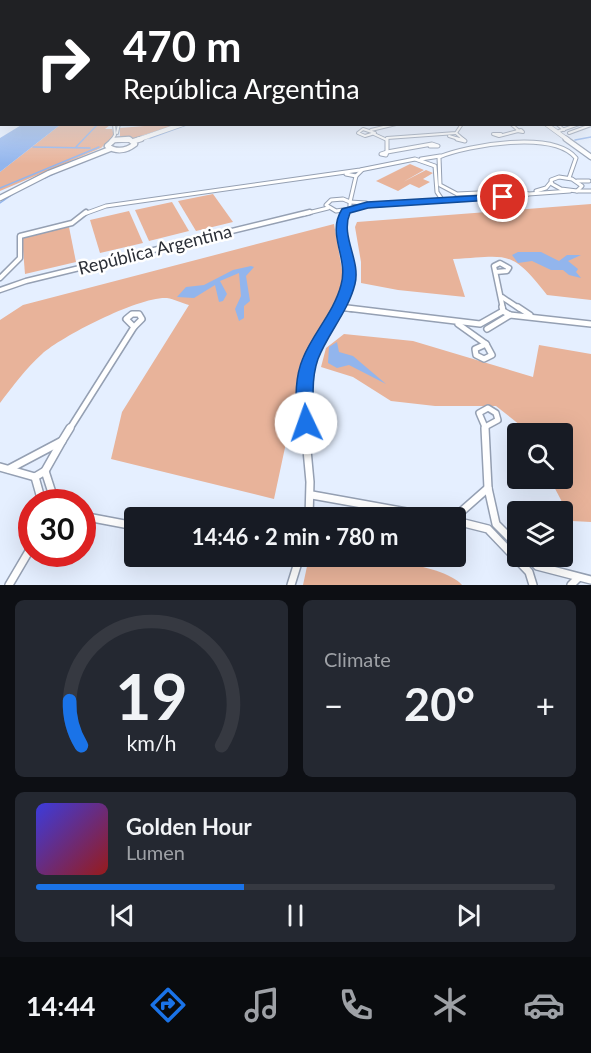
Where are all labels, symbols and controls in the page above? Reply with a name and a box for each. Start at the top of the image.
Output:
text: 470 m [123,21,241,71]
icon: right [24,24,102,102]
text: República Argentina [123,72,360,105]
pin [477,171,528,222]
icon: arrive [486,180,519,213]
street label: República Argentina [76,219,234,279]
position arrow [274,391,338,455]
map controls [507,423,573,567]
button: search [507,423,573,489]
speed limit sign: 30 [18,489,96,567]
button: layers [507,501,573,567]
text: 14:46 · 2 min · 780 m [192,523,398,550]
text: Climate [324,647,391,671]
text: 19 [115,658,188,733]
text: 20° [404,677,475,731]
text: − [324,685,343,725]
text: + [536,685,555,725]
text: km/h [126,730,177,756]
text: Golden Hour [126,813,252,840]
text: Lumen [126,840,185,864]
icon: previous [106,899,139,932]
icon: pause [279,899,312,932]
icon: next [452,899,485,932]
icon: directions [147,984,189,1026]
icon: music [241,984,283,1026]
icon: phone [335,984,377,1026]
icon: climate [429,984,471,1026]
icon: car [523,984,565,1026]
text: 14:44 [26,989,96,1022]

